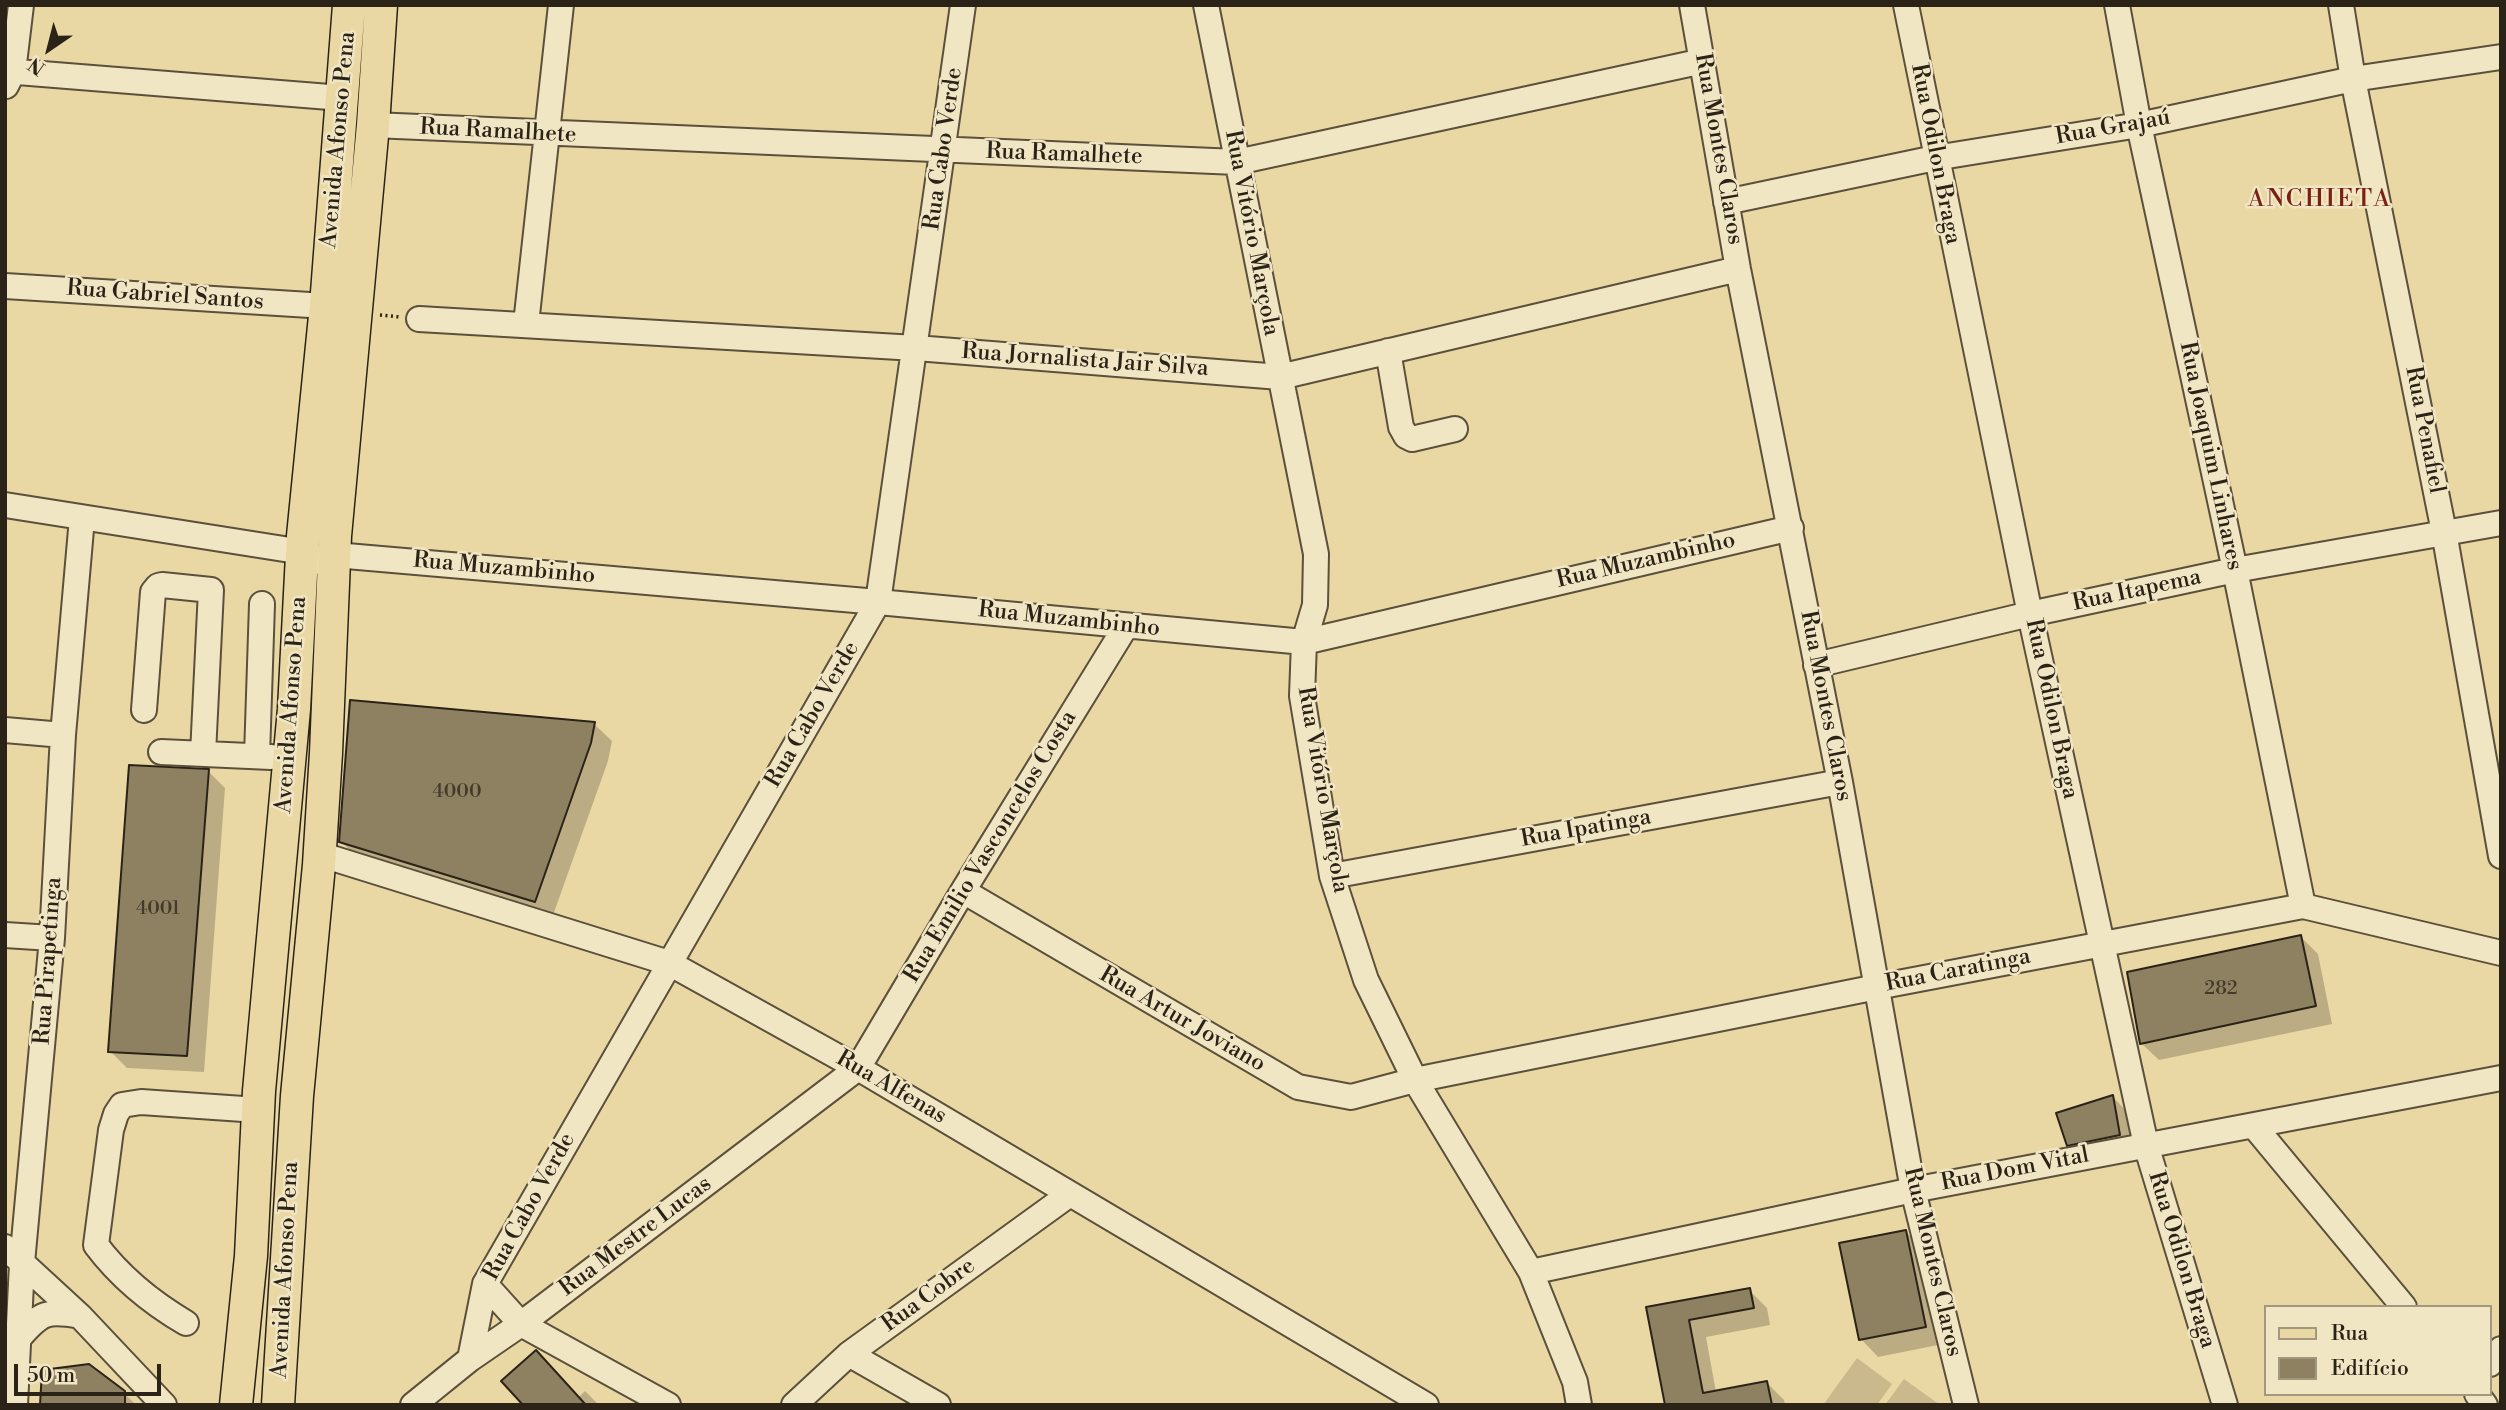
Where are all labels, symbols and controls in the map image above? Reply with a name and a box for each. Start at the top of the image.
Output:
north arrow [14,14,84,84]
street label: Avenida Afonso Pena [316,31,362,249]
street label: Rua Montes Claros [1688,51,1748,247]
text: N [24,52,50,80]
street label: Rua Odilon Braga [1904,61,1966,247]
street label: Rua Cabo Verde [919,66,969,232]
street label: Rua Grajaú [2054,104,2172,152]
street label: Rua Ramalhete [419,114,577,150]
street label: Rua Vitório Marçola [1218,128,1284,338]
street label: Rua Ramalhete [985,138,1143,172]
district label: ANCHIETA [2249,186,2391,214]
street label: Rua Gabriel Santos [65,275,265,317]
street label: Rua Jornalista Jair Silva [960,339,1210,383]
street label: Rua Joaquim Linhares [2172,339,2248,573]
street label: Rua Penafiel [2398,364,2450,496]
street label: Rua Muzambinho [1554,527,1738,595]
street label: Rua Muzambinho [412,547,596,591]
street label: Rua Itapema [2070,564,2204,618]
street label: Avenida Afonso Pena [271,596,313,814]
street label: Rua Muzambinho [977,597,1161,643]
street label: Rua Montes Claros [1793,608,1857,804]
street label: Rua Odilon Braga [2018,616,2084,802]
street label: Rua Cabo Verde [760,637,866,793]
street label: Rua Vitório Marçola [1290,685,1354,895]
street label: Rua Emilio Vasconcelos Costa [899,706,1083,988]
house number: 4000 [432,781,482,803]
street label: Rua Ipatinga [1519,804,1653,854]
street label: Rua Pirapetinga [29,876,69,1046]
house number: 4001 [136,898,180,920]
street label: Rua Caratinga [1883,943,2033,999]
street label: Rua Artur Joviano [1094,961,1270,1079]
house number: 282 [2204,978,2238,1000]
street label: Rua Alfenas [831,1045,951,1131]
street label: Rua Cabo Verde [478,1129,582,1285]
street label: Rua Dom Vital [1939,1142,2091,1198]
street label: Avenida Afonso Pena [267,1161,305,1379]
street label: Rua Montes Claros [1897,1165,1967,1359]
street label: Rua Odilon Braga [2141,1168,2221,1352]
street label: Rua Mestre Lucas [554,1171,718,1303]
street label: Rua Cobre [877,1253,981,1339]
legend [2264,1305,2492,1396]
text: Rua [2331,1321,2368,1347]
scale bar [18,1350,164,1394]
text: Edifício [2331,1356,2409,1382]
text: 50 m [27,1363,75,1389]

